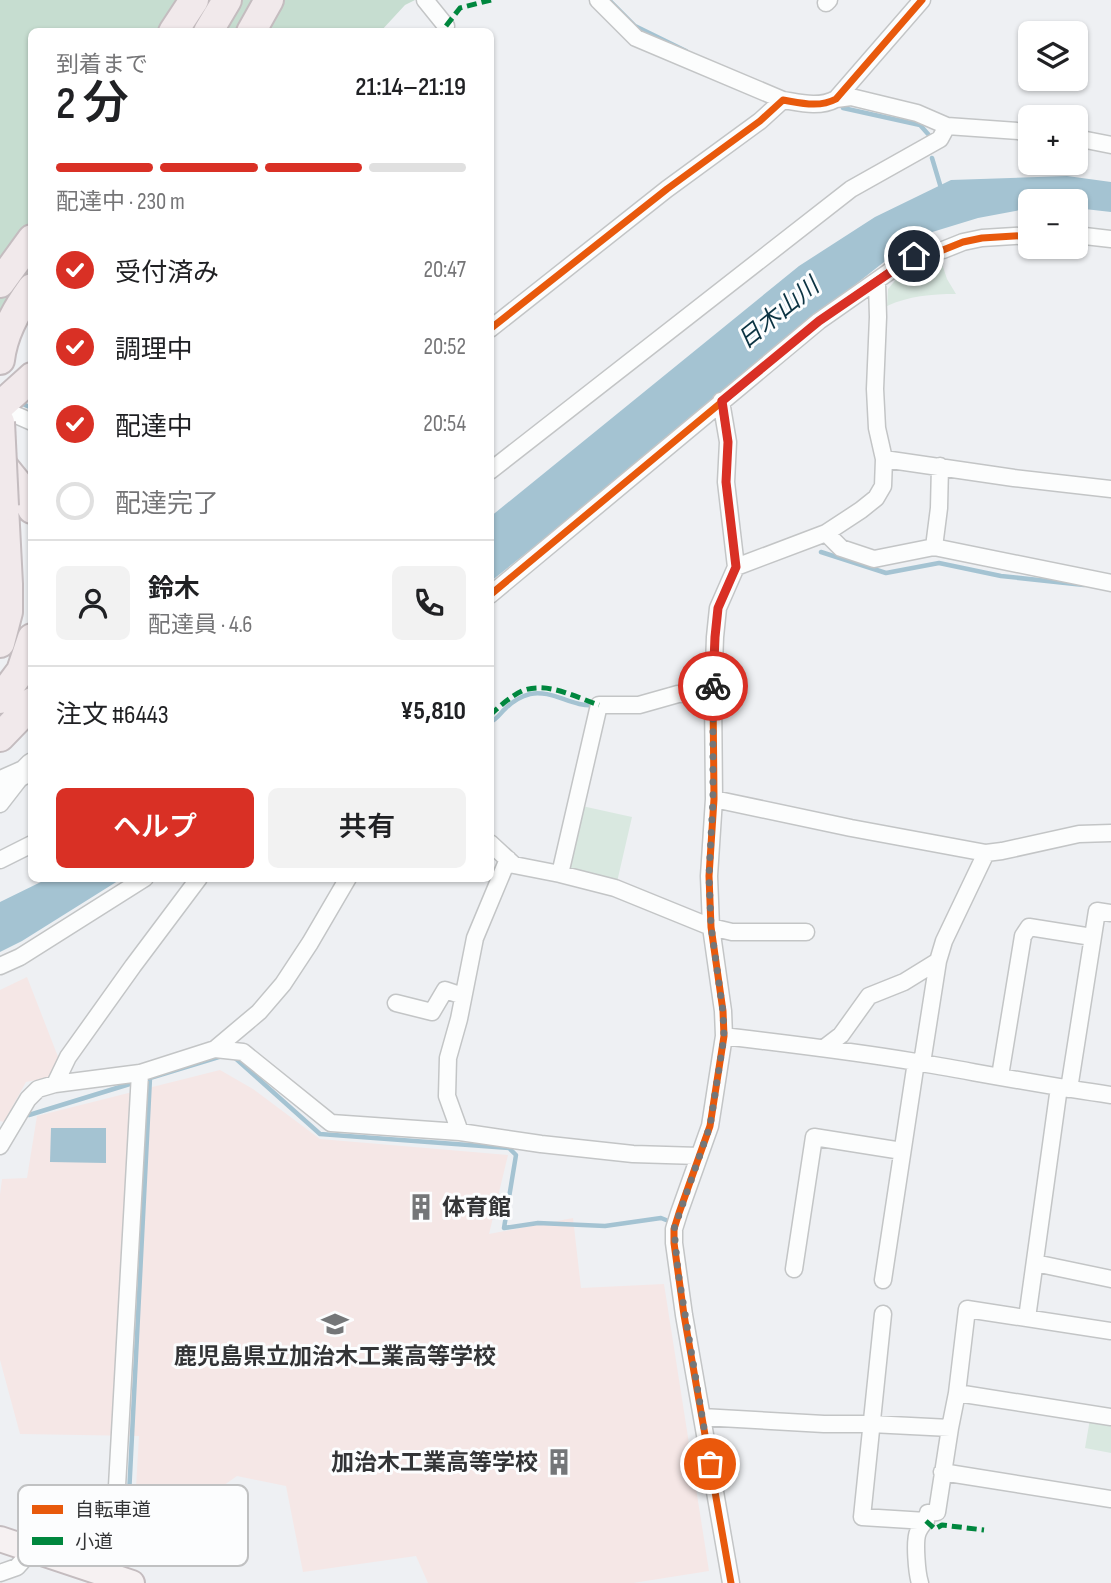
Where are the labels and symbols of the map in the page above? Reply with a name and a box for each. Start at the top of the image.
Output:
pin [884,226,944,286]
water label: 日木山川 [732,270,827,355]
courier [678,651,748,721]
building icon: 体育館 [406,1192,436,1222]
place label: 体育館 [442,1194,511,1222]
school or university icon: 鹿児島県立加治木工業高等学校 [320,1309,350,1339]
place label: 鹿児島県立加治木工業高等学校 [174,1343,496,1371]
pin [680,1434,740,1494]
building icon: 加治木工業高等学校 [544,1447,574,1477]
place label: 加治木工業高等学校 [331,1449,538,1477]
legend [18,1485,248,1566]
text: 自転車道 [75,1499,151,1522]
text: 小道 [75,1531,113,1554]

